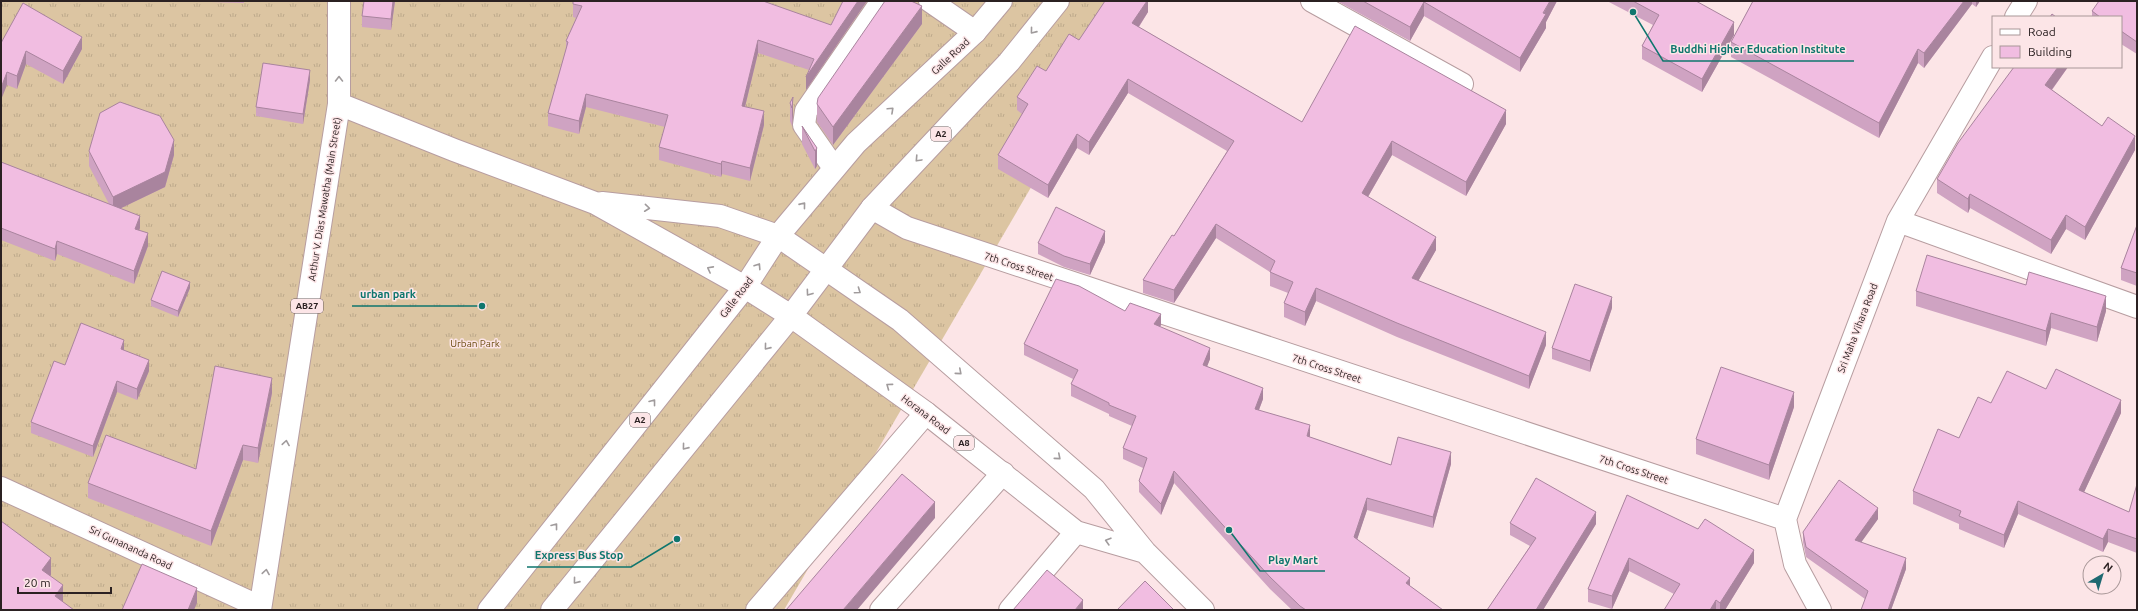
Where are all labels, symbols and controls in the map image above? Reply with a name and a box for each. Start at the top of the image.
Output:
legend [1992,16,2122,68]
text: Road [2028,25,2056,38]
one-way arrow [1031,27,1038,34]
street label: Galle Road [929,36,972,77]
callout: Buddhi Higher Education Institute [1663,38,1854,61]
text: Buddhi Higher Education Institute [1670,43,1846,55]
text: Building [2028,45,2072,58]
one-way arrow [335,76,343,82]
one-way arrow [886,107,894,115]
street label: Arthur V. Dias Mawatha (Main Street) [306,116,343,282]
road number: A2 [931,127,951,141]
one-way arrow [915,154,923,162]
one-way arrow [644,203,650,212]
one-way arrow [798,203,805,210]
street label: 7th Cross Street [983,250,1055,283]
one-way arrow [753,263,761,270]
one-way arrow [707,266,714,274]
street label: Galle Road [718,275,755,320]
street label: Sri Maha Vihara Road [1835,282,1880,374]
callout: urban park [352,283,424,306]
one-way arrow [854,286,861,294]
text: urban park [360,288,417,300]
one-way arrow [806,288,813,295]
road number: AB27 [291,299,323,313]
park label: Urban Park [450,338,500,349]
one-way arrow [764,342,771,349]
street label: 7th Cross Street [1291,352,1363,385]
one-way arrow [955,367,962,374]
one-way arrow [886,383,893,391]
street label: Horana Road [899,393,952,436]
one-way arrow [649,400,656,407]
road number: A2 [630,413,650,427]
road number: A8 [954,436,974,450]
one-way arrow [281,440,290,446]
one-way arrow [682,443,689,450]
one-way arrow [1053,452,1060,459]
street label: 7th Cross Street [1598,453,1670,486]
street label: Sri Gunananda Road [88,523,174,571]
one-way arrow [551,524,558,531]
one-way arrow [1104,537,1111,546]
callout: Express Bus Stop [527,544,631,567]
callout: Play Mart [1260,548,1325,571]
text: Express Bus Stop [535,549,624,561]
text: Play Mart [1268,554,1318,566]
north arrow [2082,555,2122,595]
text: N [2101,560,2115,574]
one-way arrow [261,568,270,575]
scale bar [18,569,111,595]
text: 20 m [24,576,51,589]
one-way arrow [574,576,581,583]

